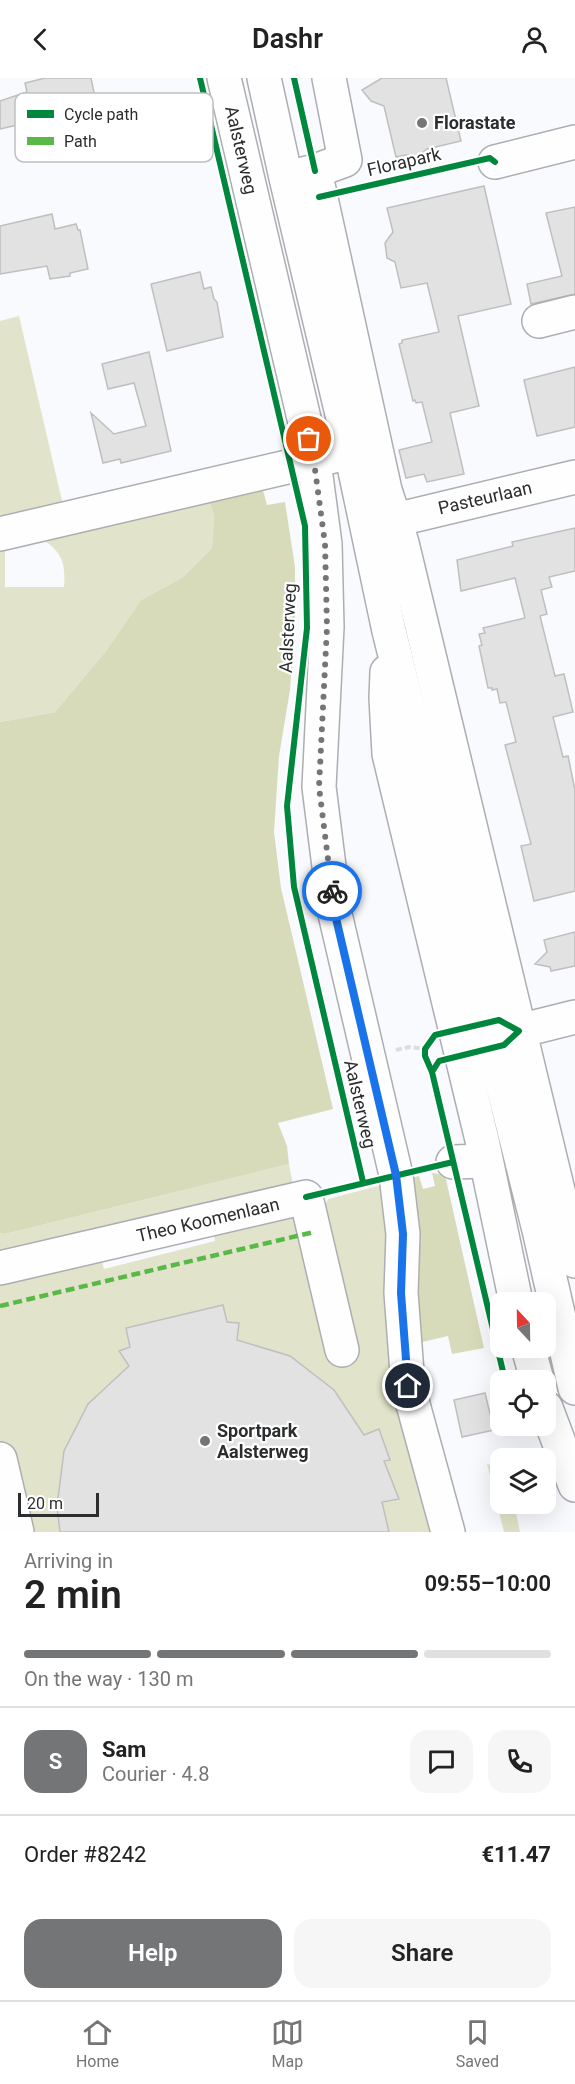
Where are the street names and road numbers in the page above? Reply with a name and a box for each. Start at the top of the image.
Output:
street label: Aalsterweg [221,104,262,196]
street label: Florapark [365,143,444,180]
street label: Pasteurlaan [436,477,534,519]
street label: Aalsterweg [275,582,300,673]
street label: Aalsterweg [340,1058,381,1150]
street label: Theo Koomenlaan [135,1193,281,1246]

